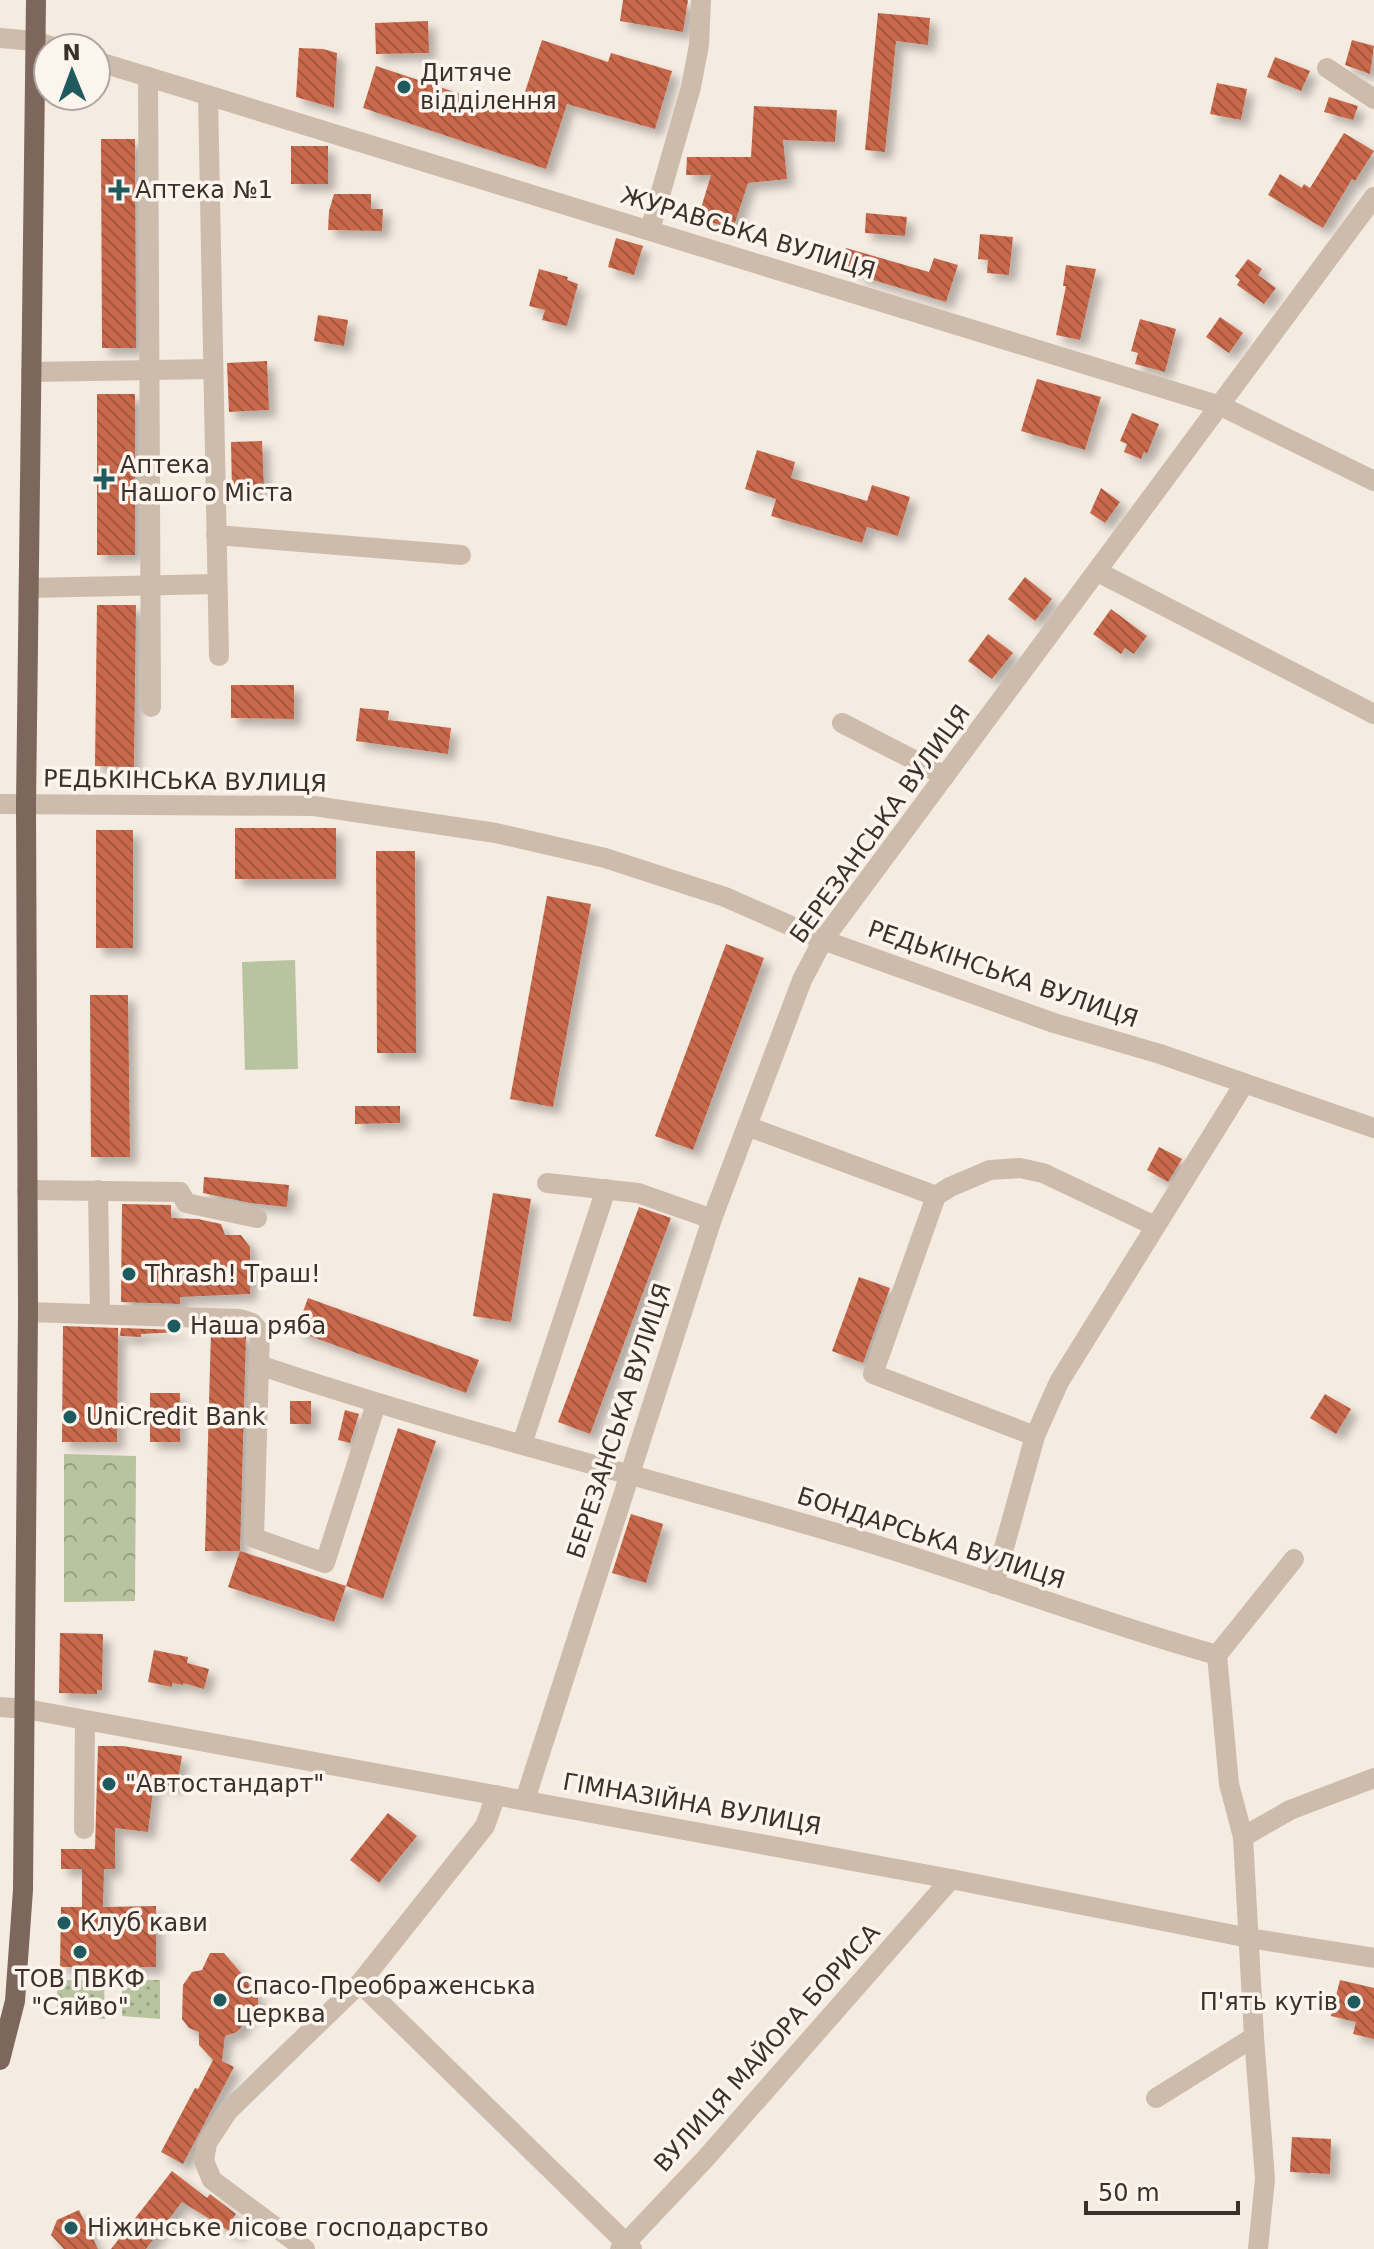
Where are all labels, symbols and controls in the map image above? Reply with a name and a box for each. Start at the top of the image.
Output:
north arrow [32,32,112,112]
text: N [62,40,81,65]
place label: Дитяче відділення [420,59,557,115]
marker: Дитяче відділення [395,78,413,96]
place label: Аптека №1 [135,176,273,204]
marker: Аптека №1 [110,181,128,199]
street label: ЖУРАВСЬКА ВУЛИЦЯ [617,181,879,285]
place label: Аптека Нашого Міста [120,451,294,507]
marker: Аптека Нашого Міста [95,470,113,488]
street label: БЕРЕЗАНСЬКА ВУЛИЦЯ [784,699,976,949]
street label: РЕДЬКІНСЬКА ВУЛИЦЯ [43,765,327,797]
street label: РЕДЬКІНСЬКА ВУЛИЦЯ [864,915,1142,1033]
place label: Thrash! Траш! [144,1260,321,1288]
marker: Thrash! Траш! [120,1265,138,1283]
street label: БЕРЕЗАНСЬКА ВУЛИЦЯ [561,1280,677,1562]
place label: Наша ряба [190,1312,326,1340]
marker: Наша ряба [165,1317,183,1335]
place label: UniCredit Bank [86,1403,266,1431]
marker: UniCredit Bank [61,1408,79,1426]
street label: БОНДАРСЬКА ВУЛИЦЯ [794,1481,1068,1595]
street label: ГІМНАЗІЙНА ВУЛИЦЯ [561,1766,824,1841]
place label: "Автостандарт" [125,1770,324,1798]
marker: "Автостандарт" [100,1775,118,1793]
place label: Клуб кави [80,1909,208,1937]
marker: Клуб кави [55,1914,73,1932]
street label: ВУЛИЦЯ МАЙОРА БОРИСА [648,1917,886,2178]
marker: ТОВ ПВКФ "Сяйво" [71,1943,89,1961]
place label: ТОВ ПВКФ "Сяйво" [14,1965,145,2021]
place label: Спасо-Преображенська церква [236,1972,536,2028]
place label: П'ять кутів [1200,1988,1338,2016]
marker: Спасо-Преображенська церква [211,1991,229,2009]
marker: П'ять кутів [1345,1993,1363,2011]
scale bar [1086,2165,1238,2215]
text: 50 m [1098,2179,1160,2207]
place label: Ніжинське лісове господарство [87,2214,489,2242]
marker: Ніжинське лісове господарство [62,2219,80,2237]

